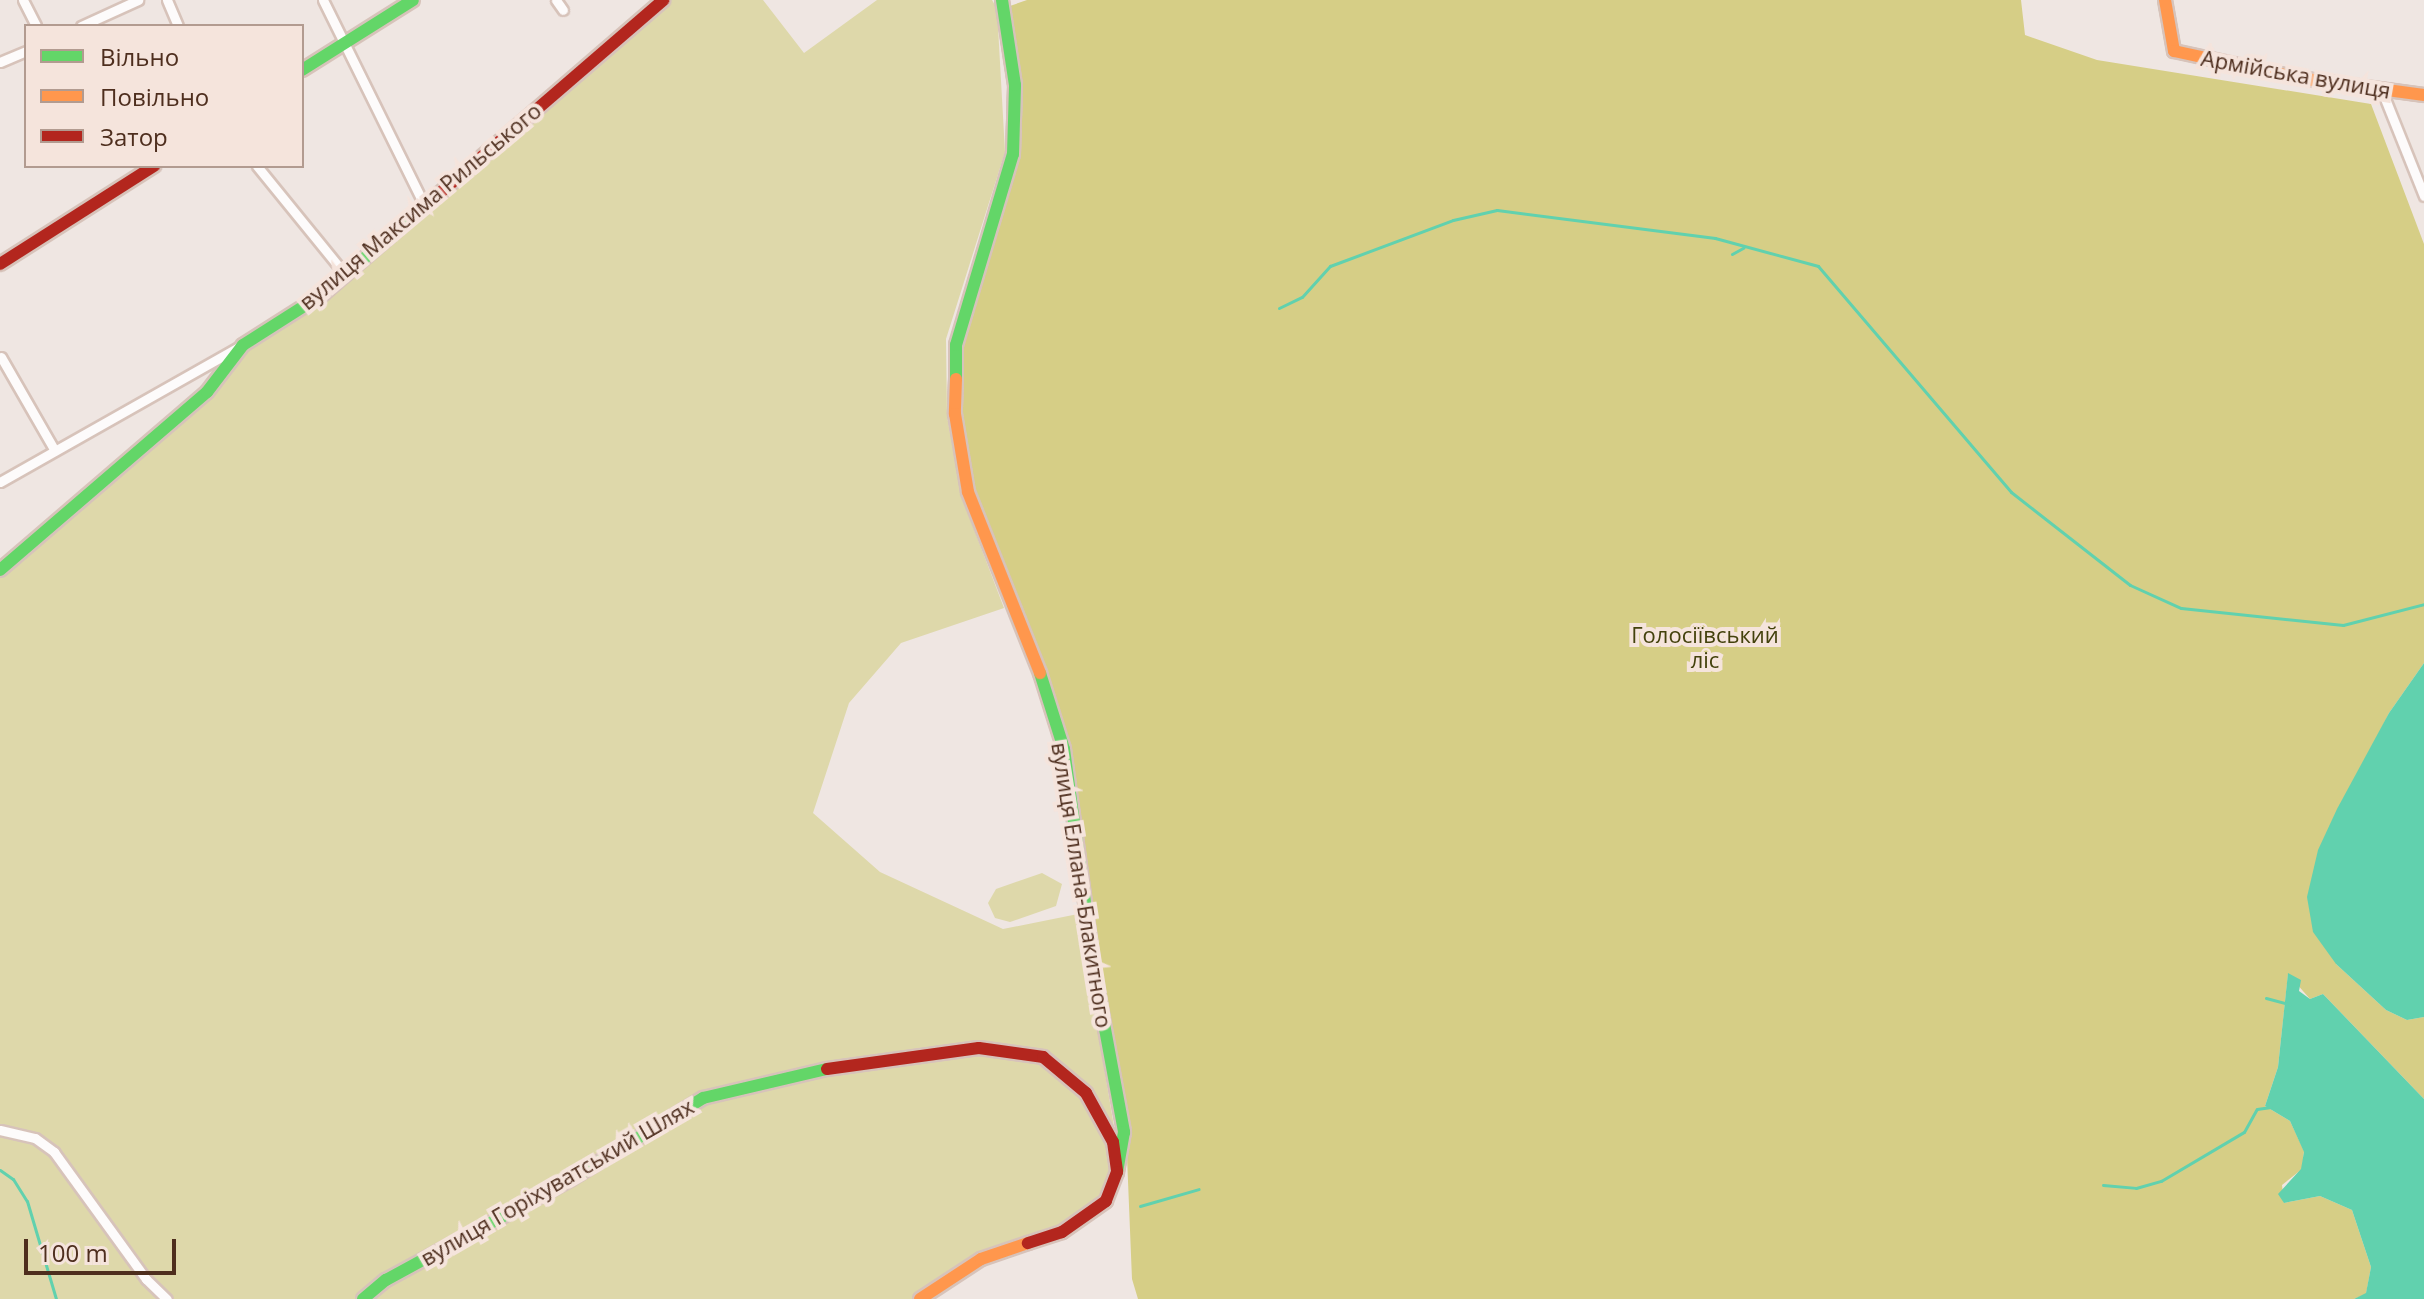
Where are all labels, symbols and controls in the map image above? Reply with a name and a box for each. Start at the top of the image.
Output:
legend [24,24,304,168]
text: Вільно [100,40,179,73]
street label: Армійська вулиця [2199,44,2393,104]
text: Повільно [100,80,209,113]
street label: вулиця Максима Рильського [294,97,546,315]
text: Затор [100,120,168,153]
park label: Голосіївський ліс [1631,621,1779,672]
street label: вулиця Еллана-Блакитного [1046,740,1118,1030]
street label: вулиця Горіхуватський Шлях [416,1093,698,1271]
scale bar [28,1223,180,1273]
text: 100 m [38,1236,108,1269]

